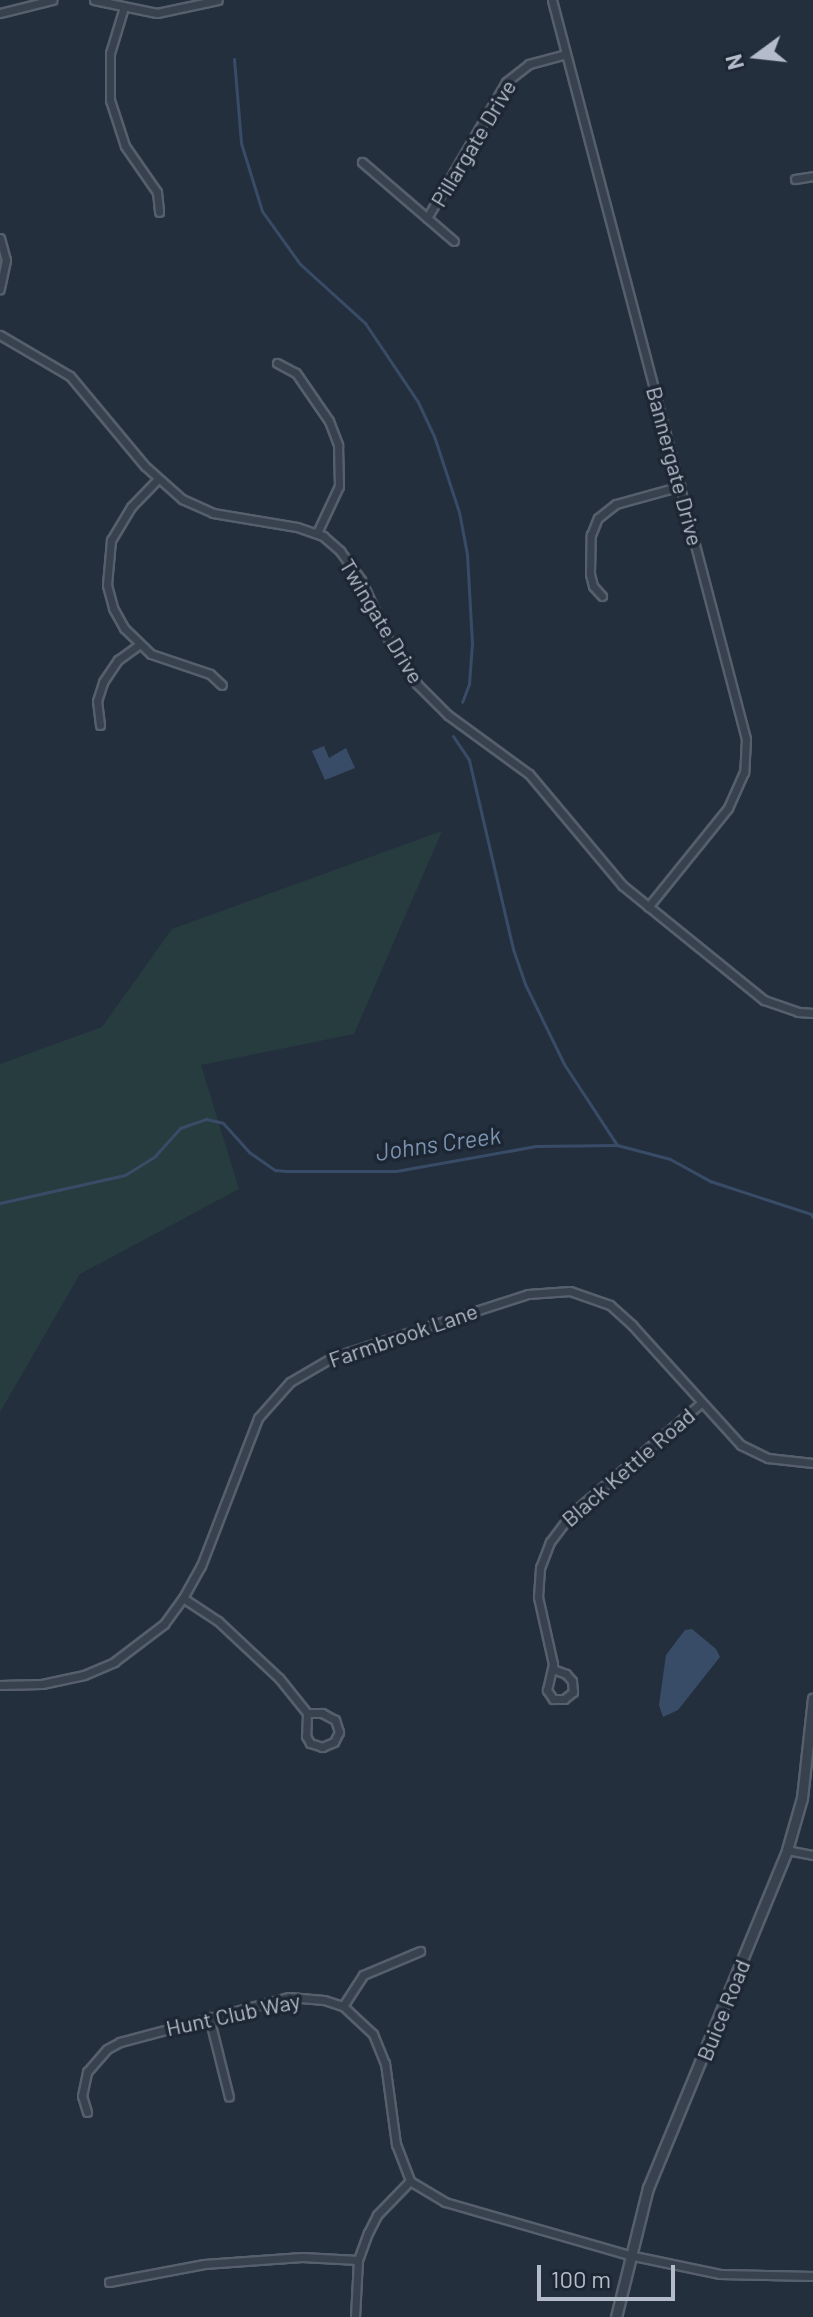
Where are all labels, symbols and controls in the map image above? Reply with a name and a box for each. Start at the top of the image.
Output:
north arrow [717,16,797,96]
text: N [719,52,748,73]
street label: Pillargate Drive [425,75,521,211]
street label: Bannergate Drive [641,384,709,548]
street label: Twingate Drive [334,554,430,688]
water label: Johns Creek [374,1120,502,1166]
street label: Farmbrook Lane [325,1297,481,1373]
street label: Black Kettle Road [556,1402,700,1532]
street label: Buice Road [691,1955,755,2065]
street label: Hunt Club Way [163,1987,303,2041]
scale bar [541,2249,679,2299]
text: 100 m [551,2264,611,2293]

